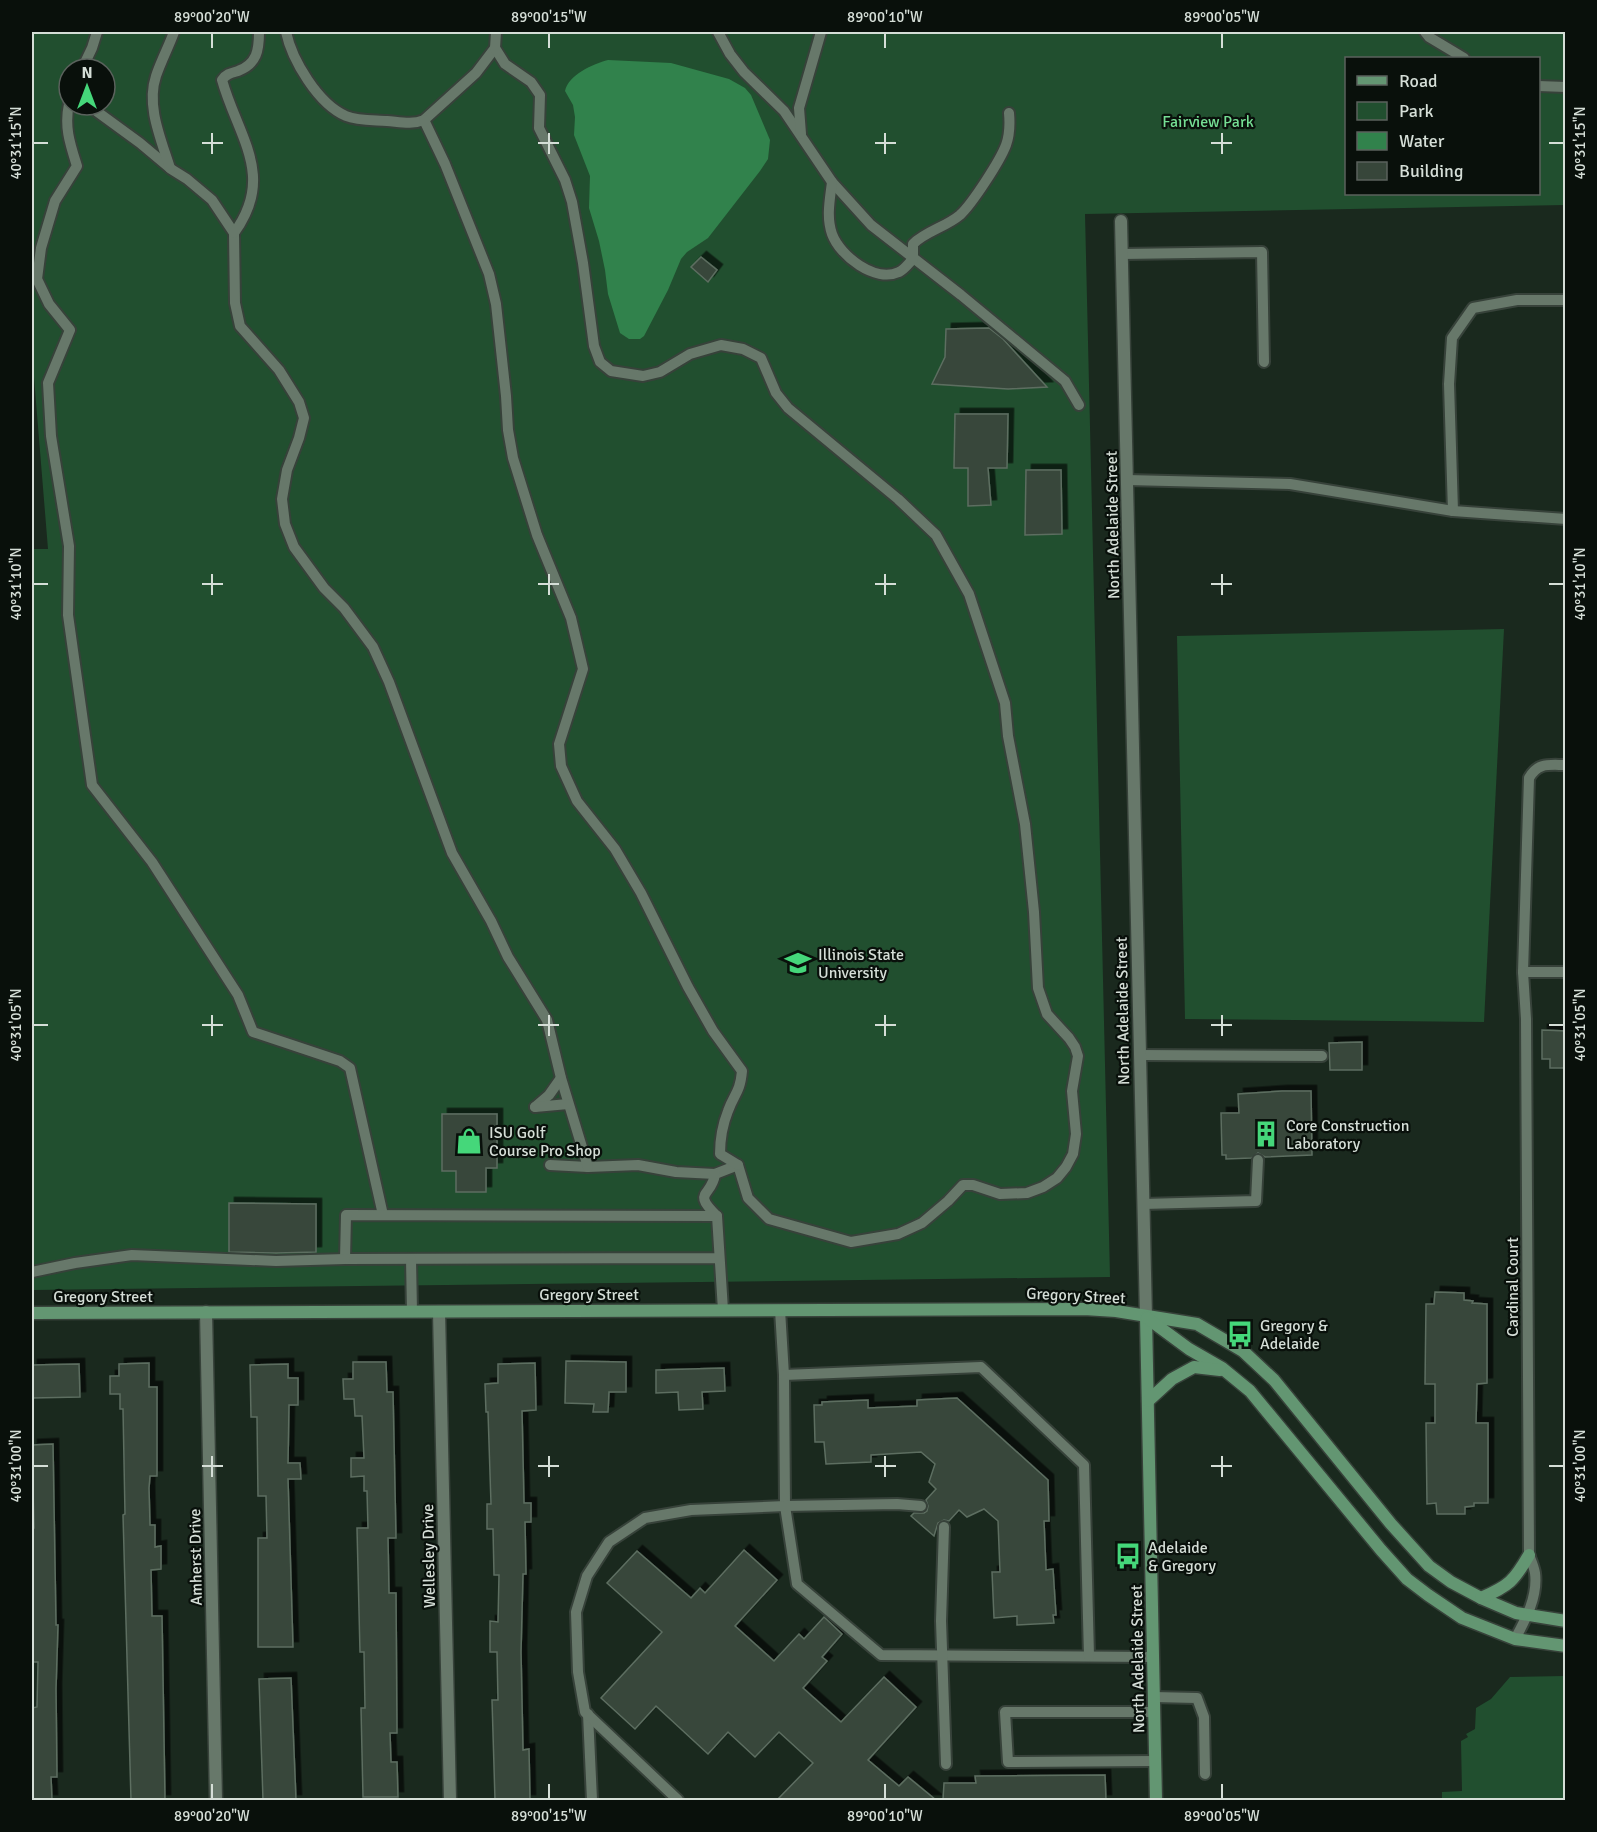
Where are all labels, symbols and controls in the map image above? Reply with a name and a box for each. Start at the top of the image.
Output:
text: 89°00'20"W [174,8,250,26]
text: 89°00'15"W [511,8,587,26]
text: 89°00'10"W [847,8,923,26]
text: 89°00'05"W [1184,8,1260,26]
north arrow [57,57,117,117]
legend [1345,57,1540,195]
text: N [81,63,93,83]
text: Road [1399,70,1438,92]
text: Park [1399,100,1434,122]
text: 40°31'15"N [7,106,25,180]
text: 40°31'15"N [1571,106,1589,180]
park label: Fairview Park [1162,112,1254,132]
text: Water [1399,130,1445,152]
text: Building [1399,160,1463,182]
street label: North Adelaide Street [1102,450,1124,599]
text: 40°31'10"N [7,547,25,621]
text: 40°31'10"N [1571,547,1589,621]
street label: North Adelaide Street [1112,936,1134,1085]
place label: Illinois State University [818,945,904,983]
school or university icon: Illinois State University [783,948,813,978]
text: 40°31'05"N [7,988,25,1062]
text: 40°31'05"N [1571,988,1589,1062]
place label: Core Construction Laboratory [1286,1116,1409,1154]
building icon: Core Construction Laboratory [1251,1119,1281,1149]
place label: ISU Golf Course Pro Shop [489,1123,601,1161]
shop icon: ISU Golf Course Pro Shop [454,1126,484,1156]
street label: Cardinal Court [1503,1237,1523,1337]
street label: Gregory Street [1026,1283,1127,1309]
street label: Gregory Street [539,1285,639,1305]
street label: Gregory Street [53,1287,153,1307]
place label: Gregory & Adelaide [1260,1316,1328,1354]
bus stop icon: Gregory & Adelaide [1225,1319,1255,1349]
text: 40°31'00"N [7,1429,25,1503]
text: 40°31'00"N [1571,1429,1589,1503]
street label: Wellesley Drive [418,1504,440,1608]
street label: Amherst Drive [185,1508,207,1606]
place label: Adelaide & Gregory [1148,1538,1216,1576]
bus stop icon: Adelaide & Gregory [1113,1541,1143,1571]
street label: North Adelaide Street [1127,1584,1149,1733]
text: 89°00'20"W [174,1807,250,1825]
text: 89°00'15"W [511,1807,587,1825]
text: 89°00'10"W [847,1807,923,1825]
text: 89°00'05"W [1184,1807,1260,1825]

